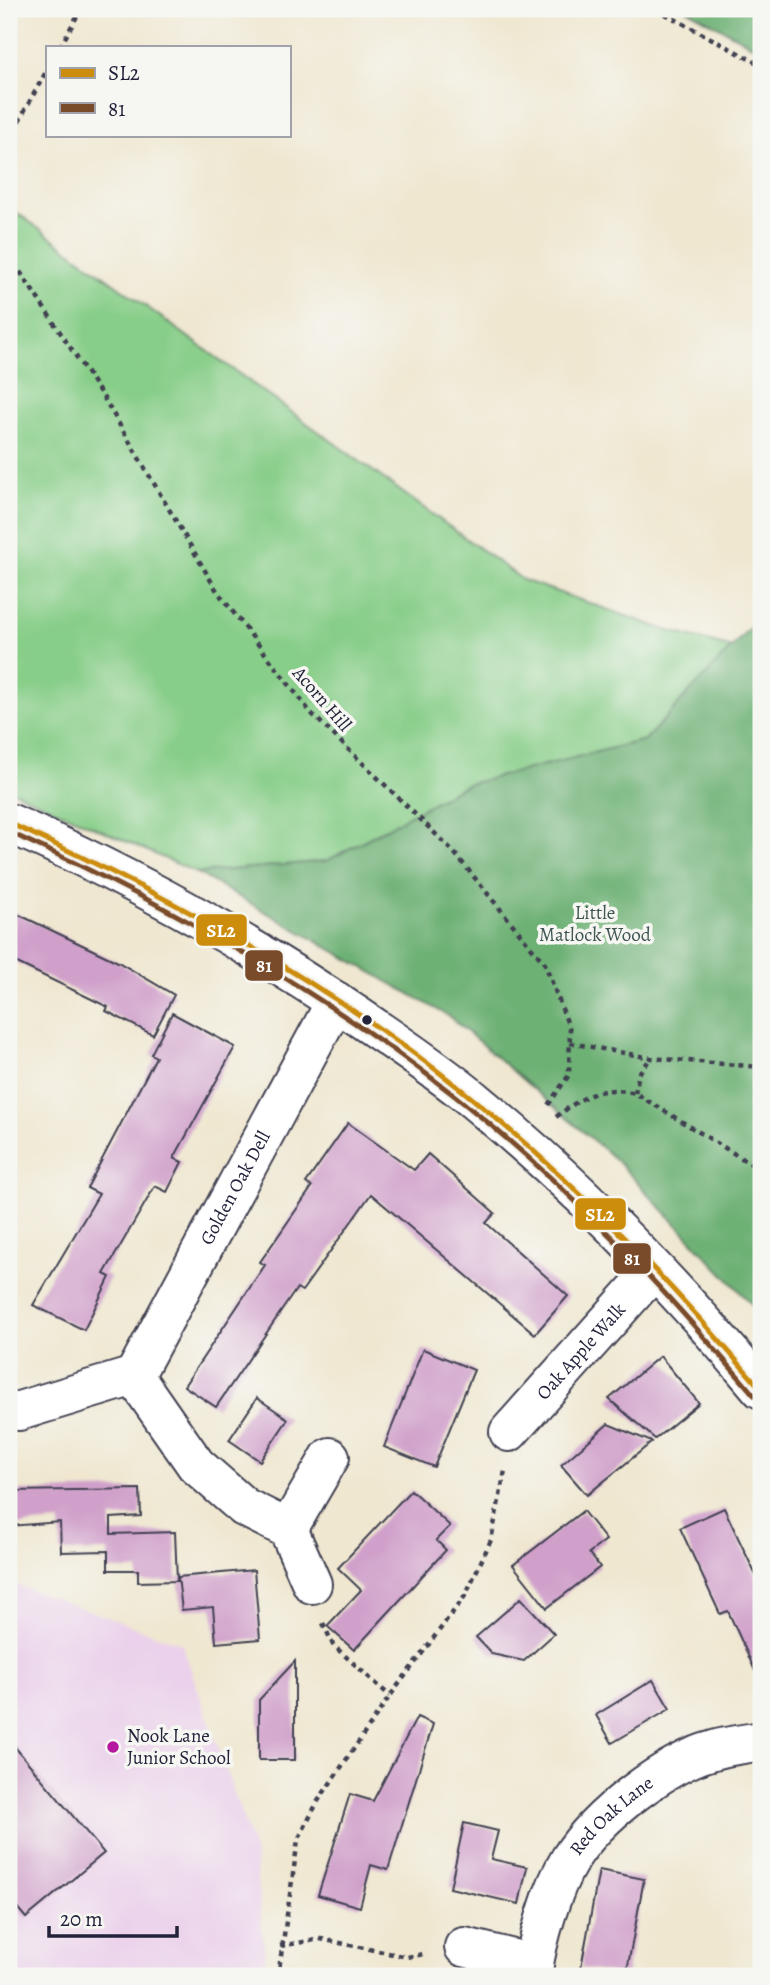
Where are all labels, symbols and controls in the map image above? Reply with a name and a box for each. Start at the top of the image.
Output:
legend [46,46,290,136]
text: SL2 [108,59,140,87]
text: 81 [108,95,125,123]
street label: Acorn Hill [286,660,358,737]
park label: Little Matlock Wood [539,900,652,948]
line badge: SL2 [195,913,248,947]
text: SL2 [206,918,236,944]
line badge: 81 [244,949,284,982]
text: 81 [256,953,272,979]
unlabelled marker [360,1013,374,1027]
street label: Golden Oak Dell [194,1126,277,1249]
line badge: SL2 [574,1197,627,1231]
text: SL2 [585,1202,615,1228]
line badge: 81 [612,1242,652,1275]
text: 81 [624,1246,640,1272]
street label: Oak Apple Walk [531,1297,632,1406]
place label: Nook Lane Junior School [127,1723,231,1771]
marker: Nook Lane Junior School [105,1739,121,1755]
street label: Red Oak Lane [563,1770,659,1861]
scale bar [49,1894,177,1938]
text: 20 m [60,1905,103,1933]

